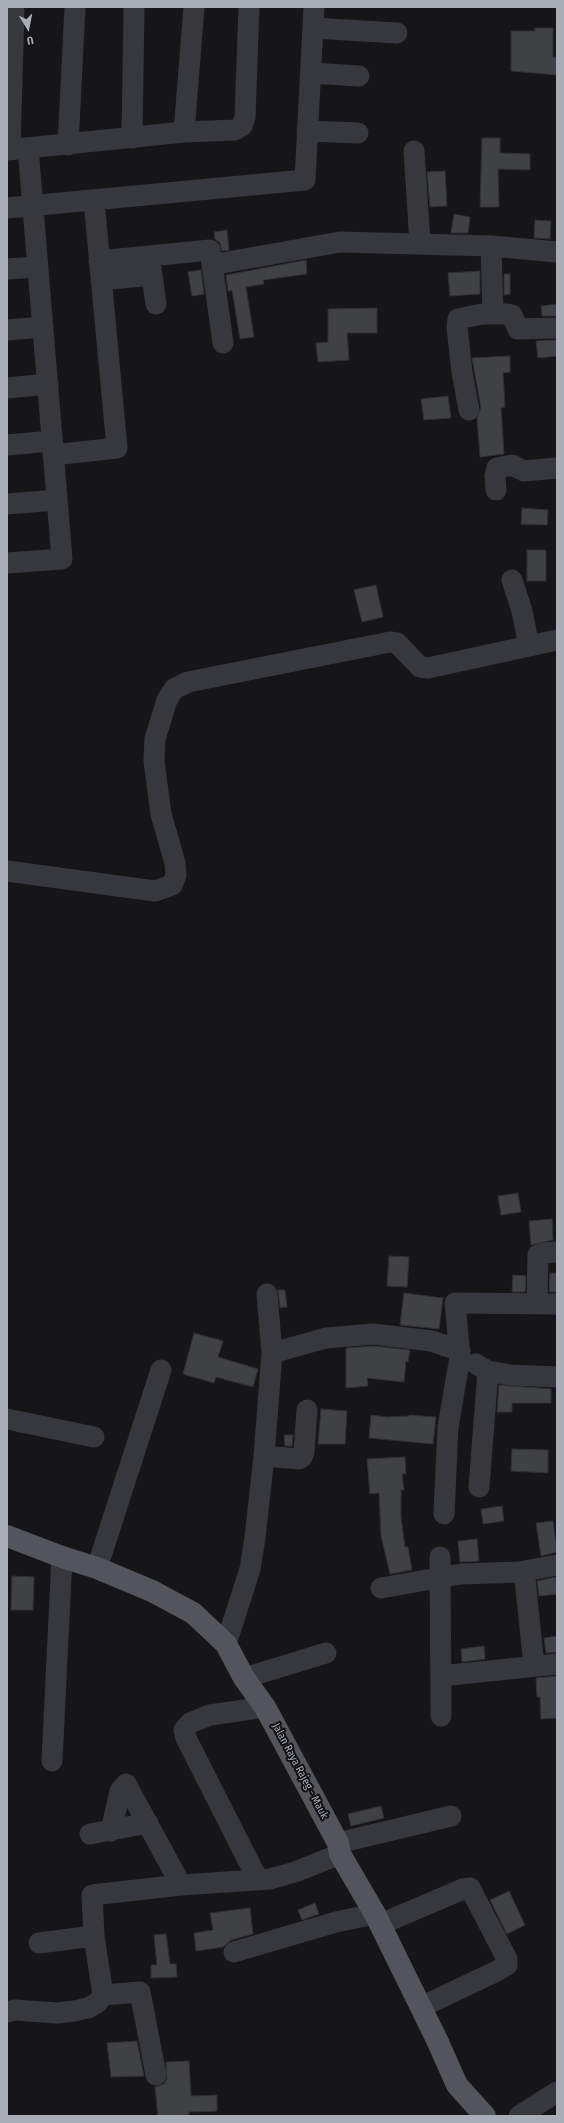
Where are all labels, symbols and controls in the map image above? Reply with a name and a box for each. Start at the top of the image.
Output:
north arrow [8,8,48,48]
text: U [26,33,34,47]
street label: Jalan Raya Rajeg - Mauk [269,1721,331,1821]

